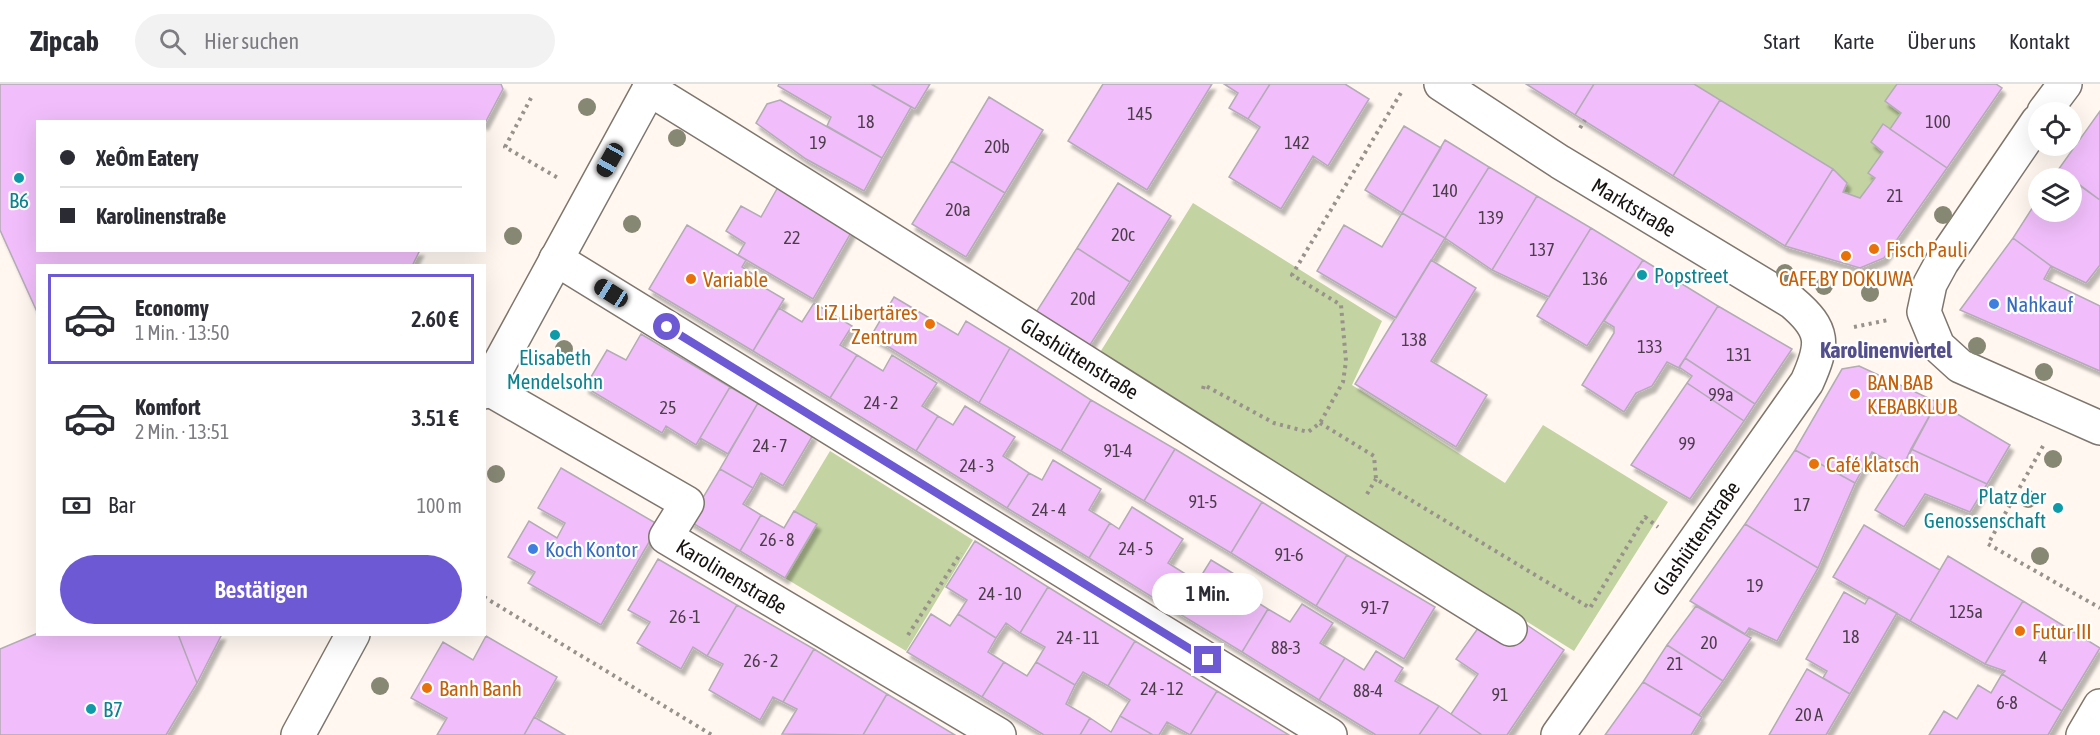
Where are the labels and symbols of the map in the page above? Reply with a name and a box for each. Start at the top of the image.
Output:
house number: 145 [1127,103,1153,124]
house number: 18 [858,111,874,132]
house number: 100 [1925,111,1951,132]
house number: 19 [810,132,826,153]
house number: 142 [1284,132,1310,153]
house number: 20b [984,136,1010,157]
car [593,140,627,180]
marker: B6 [12,171,26,185]
street label: Marktstraße [1588,173,1680,241]
house number: 140 [1432,180,1458,201]
house number: 21 [1887,185,1903,206]
place label: B6 [9,188,29,212]
house number: 20a [945,199,971,220]
house number: 139 [1478,207,1504,228]
house number: 20c [1111,224,1135,245]
house number: 22 [784,227,800,248]
place label: Fisch Pauli [1886,237,1968,261]
house number: 137 [1529,239,1555,260]
marker: Fisch Pauli [1867,242,1881,256]
marker: CAFE BY DOKUWA [1839,249,1853,263]
place label: Popstreet [1654,263,1729,287]
place label: CAFE BY DOKUWA [1779,266,1914,290]
place label: Variable [703,267,768,291]
house number: 136 [1582,268,1608,289]
marker: Popstreet [1635,268,1649,282]
marker: Variable [684,272,698,286]
car [591,276,631,310]
house number: 20d [1070,288,1096,309]
place label: Nahkauf [2006,292,2073,316]
marker: Nahkauf [1987,297,2001,311]
place label: LiZ Libertäres Zentrum [815,300,918,348]
street label: Glashüttenstraße [1017,312,1143,404]
route start [653,313,680,340]
marker: LiZ Libertäres Zentrum [923,317,937,331]
marker: Elisabeth Mendelsohn [548,328,562,342]
house number: 138 [1401,329,1427,350]
house number: 133 [1637,336,1663,357]
district label: Karolinenviertel [1820,337,1953,363]
house number: 131 [1726,344,1752,365]
place label: Elisabeth Mendelsohn [507,345,603,393]
place label: BAN BAB KEBABKLUB [1867,370,1957,418]
house number: 99a [1708,384,1734,405]
marker: BAN BAB KEBABKLUB [1848,387,1862,401]
house number: 24 - 2 [864,392,898,413]
house number: 25 [660,397,676,418]
house number: 99 [1679,433,1695,454]
house number: 24 - 7 [753,435,787,456]
house number: 91-4 [1104,440,1132,461]
place label: Café klatsch [1826,452,1919,476]
house number: 24 - 3 [960,455,994,476]
marker: Café klatsch [1807,457,1821,471]
street label: Glashüttenstraße [1648,476,1744,600]
place label: Platz der Genossenschaft [1924,484,2047,532]
house number: 91-5 [1189,491,1217,512]
house number: 17 [1794,494,1810,515]
house number: 24 - 4 [1032,499,1066,520]
marker: Platz der Genossenschaft [2051,501,2065,515]
house number: 26 - 8 [760,529,794,550]
street label: Karolinenstraße [673,534,791,618]
place label: Koch Kontor [545,537,638,561]
house number: 24 - 5 [1119,538,1153,559]
marker: Koch Kontor [526,542,540,556]
house number: 91-6 [1275,544,1303,565]
callout: 1 Min. [1152,573,1264,615]
house number: 19 [1747,575,1763,596]
house number: 24 - 10 [978,583,1022,604]
house number: 91-7 [1361,597,1389,618]
house number: 125a [1949,601,1983,622]
house number: 26 -1 [669,606,701,627]
place label: Futur III [2032,619,2092,643]
marker: Futur III [2013,624,2027,638]
house number: 18 [1843,626,1859,647]
house number: 24 - 11 [1056,627,1100,648]
house number: 20 [1701,632,1717,653]
house number: 88-3 [1271,637,1301,658]
route end [1194,646,1221,673]
house number: 4 [2039,647,2047,668]
house number: 26 - 2 [744,650,778,671]
house number: 21 [1667,653,1683,674]
place label: Banh Banh [439,676,522,700]
house number: 24 - 12 [1140,678,1184,699]
house number: 88-4 [1353,680,1383,701]
marker: Banh Banh [420,681,434,695]
house number: 91 [1492,684,1508,705]
house number: 6-8 [1996,692,2018,713]
place label: B7 [103,697,123,721]
marker: B7 [84,702,98,716]
house number: 20 A [1795,704,1823,725]

